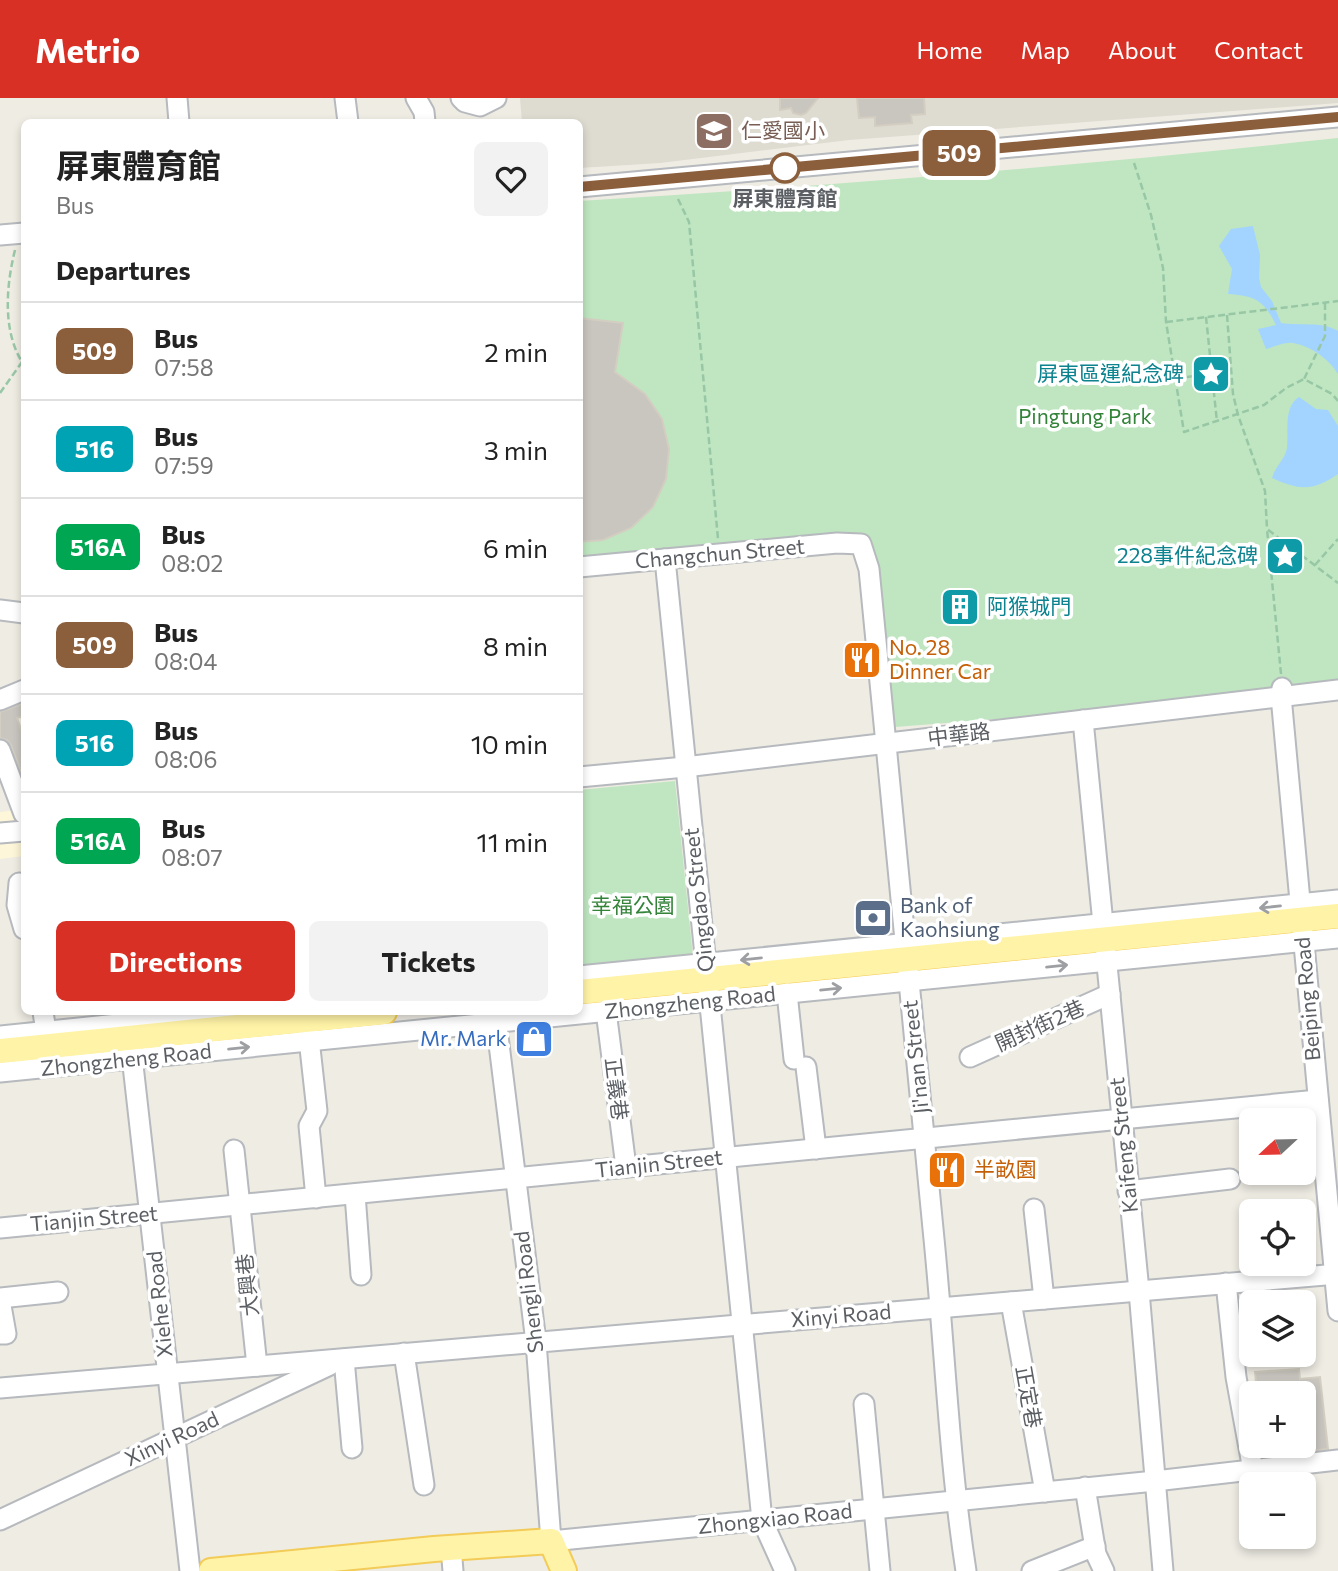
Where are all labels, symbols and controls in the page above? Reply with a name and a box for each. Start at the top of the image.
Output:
text: Metrio [35,29,140,70]
text: Home [917,35,983,64]
text: Map [1021,35,1070,64]
text: About [1108,35,1176,64]
text: Contact [1214,35,1303,64]
school or university icon: 仁愛國小 [693,110,735,152]
place label: 仁愛國小 [741,117,825,142]
line badge: 509 [919,130,999,176]
text: 509 [937,138,981,167]
button: heart [474,142,548,216]
text: 屏東體育館 [56,144,221,185]
marker: 屏東體育館 [770,153,800,183]
place label: 屏東體育館 [733,185,838,210]
text: Bus [56,191,94,219]
text: Departures [56,254,191,285]
text: Bus [154,322,198,353]
text: 509 [72,336,117,365]
text: 2 min [484,336,548,367]
text: 07:58 [154,353,214,381]
place icon: 屏東區運紀念碑 [1190,353,1232,395]
place label: 屏東區運紀念碑 [1037,360,1184,385]
park label: Pingtung Park [1018,403,1152,428]
text: Bus [154,420,198,451]
text: 516 [75,434,114,463]
text: 3 min [484,434,548,465]
text: 07:59 [154,451,214,479]
text: Bus [161,518,205,549]
text: 516A [70,532,126,561]
text: 6 min [483,532,548,563]
street label: Changchun Street [634,533,806,572]
place icon: 228事件紀念碑 [1264,535,1306,577]
place label: 228事件紀念碑 [1117,542,1258,567]
text: 08:02 [161,549,223,577]
building icon: 阿猴城門 [939,586,981,628]
place label: 阿猴城門 [987,593,1071,618]
text: Bus [154,616,198,647]
text: 509 [72,630,117,659]
text: 8 min [483,630,548,661]
place label: No. 28 Dinner Car [889,634,991,683]
restaurant icon: No. 28 Dinner Car [841,639,883,681]
text: 08:04 [154,647,217,675]
text: Bus [154,714,198,745]
street label: 中華路 [926,717,992,750]
text: 516 [75,728,114,757]
text: 10 min [471,728,548,759]
text: 08:06 [154,745,217,773]
text: Bus [161,812,205,843]
text: 516A [70,826,126,855]
text: 11 min [477,826,548,857]
street label: Qingdao Street [678,827,718,973]
text: 08:07 [161,843,223,871]
park label: 幸福公園 [591,892,675,917]
place label: Bank of Kaohsiung [900,892,1000,941]
bank icon: Bank of Kaohsiung [852,897,894,939]
one-way arrow [1259,901,1282,914]
button: Directions [56,921,295,1001]
button: Tickets [309,921,548,1001]
street label: Beiping Road [1289,936,1324,1062]
one-way arrow [740,953,763,966]
one-way arrow [1045,959,1068,972]
street label: Zhongzheng Road [603,980,777,1023]
one-way arrow [819,982,841,995]
street label: 開封街2巷 [991,994,1088,1056]
street label: Ji'nan Street [896,999,933,1115]
shop icon: Mr. Mark [513,1018,555,1060]
place label: Mr. Mark [420,1025,507,1050]
street label: Zhongzheng Road [39,1037,213,1080]
one-way arrow [227,1042,249,1055]
street label: 正義巷 [601,1056,634,1122]
street label: Kaifeng Street [1103,1076,1142,1214]
north arrow [1239,1108,1316,1185]
map controls [1239,1108,1316,1549]
street label: Tianjin Street [594,1143,724,1182]
restaurant icon: 半畝園 [926,1149,968,1191]
place label: 半畝園 [974,1156,1037,1181]
street label: Tianjin Street [29,1199,159,1236]
button: locate [1239,1199,1316,1276]
street label: Shengli Road [508,1230,547,1355]
street label: Xiehe Road [140,1250,177,1359]
street label: 大興巷 [231,1253,262,1318]
button: layers [1239,1290,1316,1367]
street label: Xinyi Road [790,1298,892,1331]
street label: 正定巷 [1012,1364,1047,1430]
button: + [1239,1381,1316,1458]
street label: Xinyi Road [120,1405,222,1470]
button: − [1239,1472,1316,1549]
street label: Zhongxiao Road [696,1497,853,1538]

